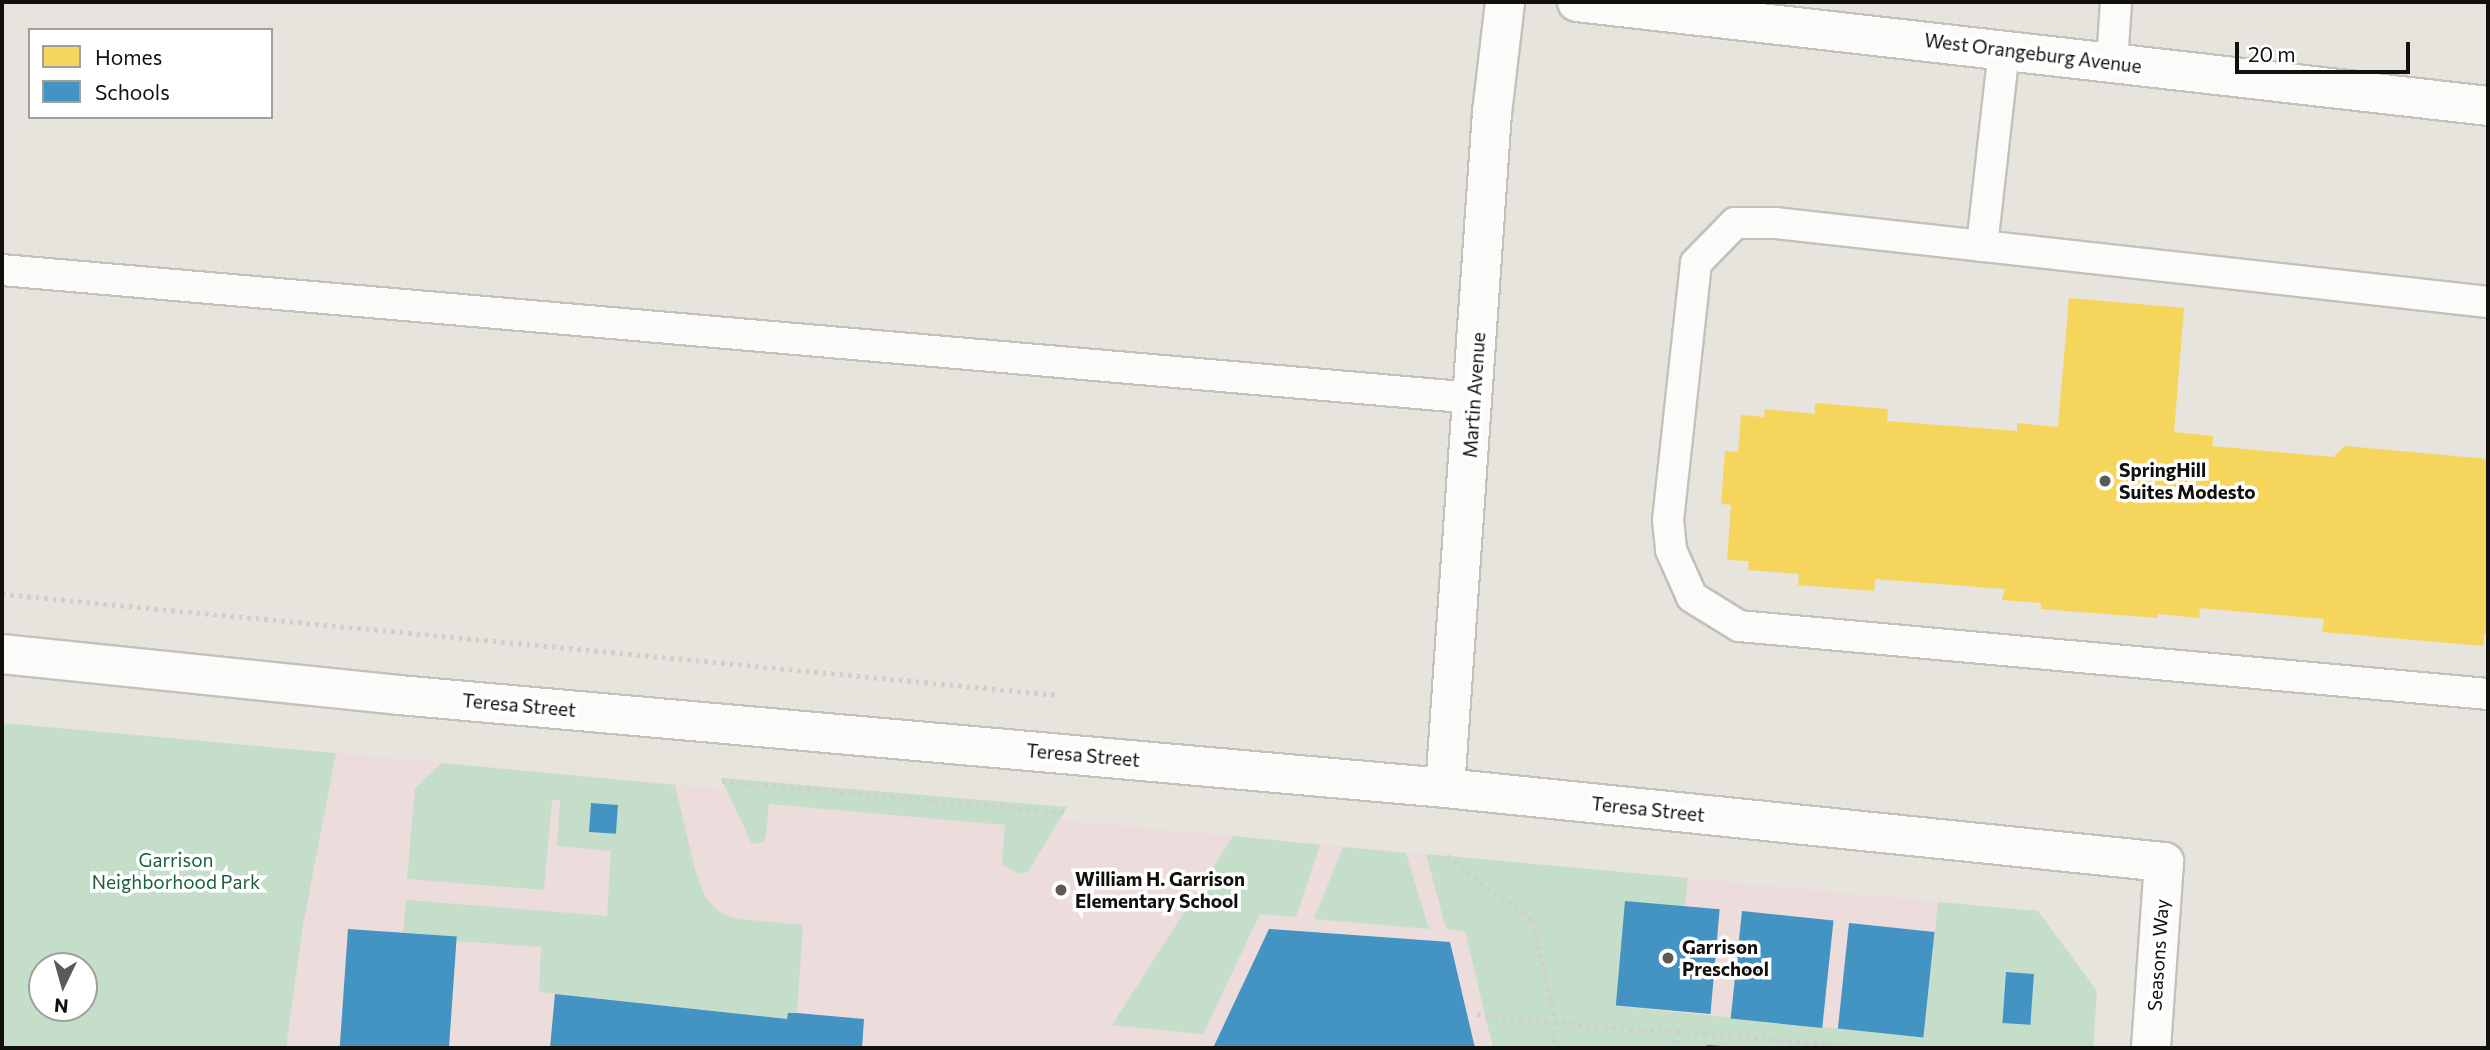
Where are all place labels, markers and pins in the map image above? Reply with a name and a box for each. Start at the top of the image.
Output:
place label: SpringHill Suites Modesto [2119,459,2256,503]
marker: SpringHill Suites Modesto [2097,473,2113,489]
place label: William H. Garrison Elementary School [1075,868,1245,912]
marker: William H. Garrison Elementary School [1053,882,1069,898]
place label: Garrison Preschool [1682,936,1769,980]
marker: Garrison Preschool [1660,950,1676,966]

